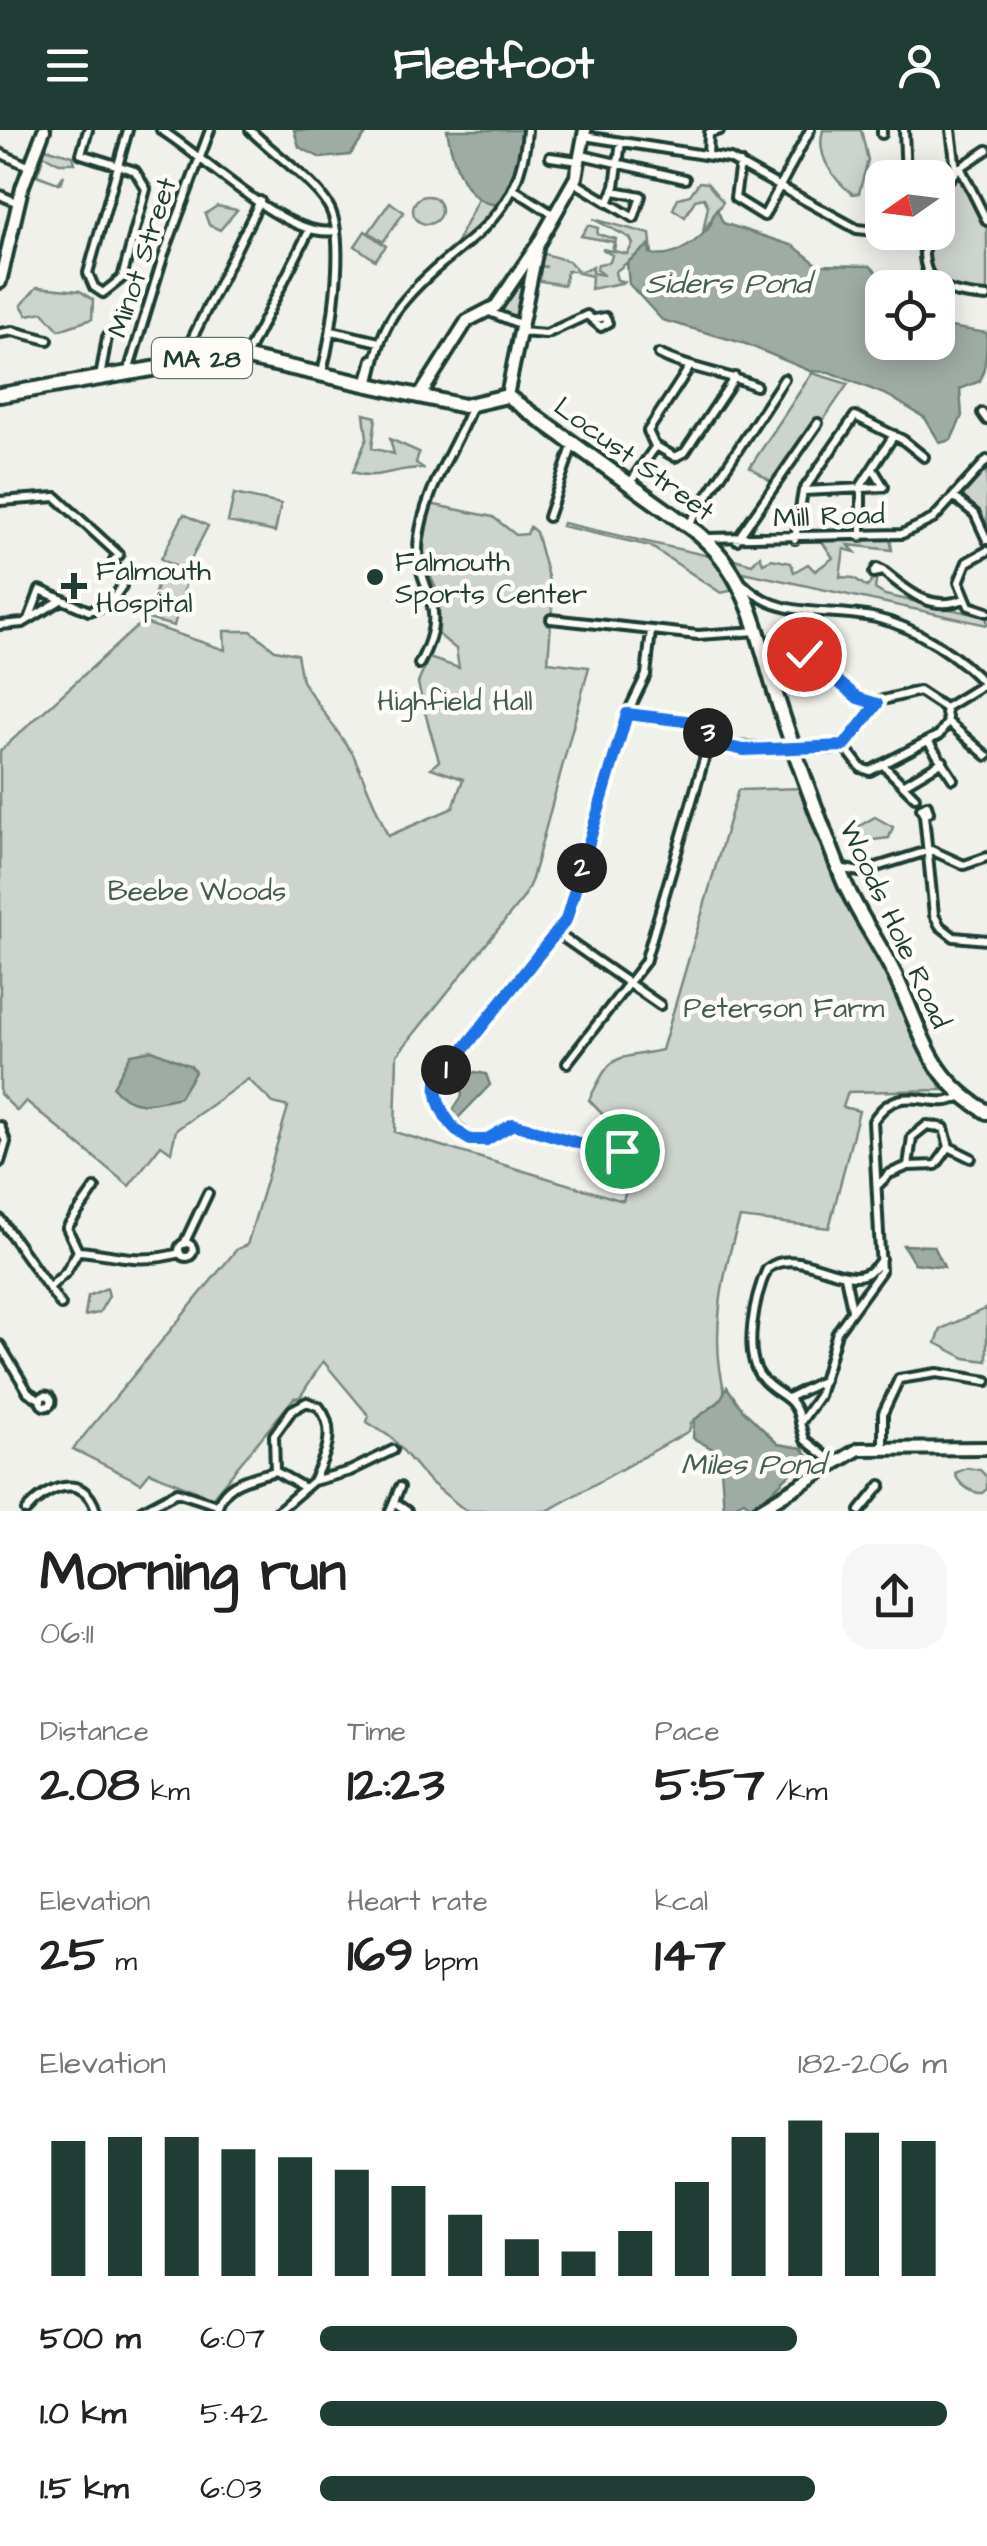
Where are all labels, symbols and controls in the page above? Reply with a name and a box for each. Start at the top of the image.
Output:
text: Fleetfoot [393,34,594,96]
icon: menu [40,38,95,93]
icon: person [892,38,947,93]
north arrow [865,160,955,250]
map controls [865,160,955,360]
street label: Minot Street [98,172,187,342]
water label: Siders Pond [645,263,816,305]
button: locate [865,270,955,360]
road number: MA 28 [152,338,252,378]
street label: Locust Street [546,388,723,531]
street label: Mill Road [773,495,886,538]
place label: Falmouth Sports Center [395,543,587,614]
place label: Falmouth Hospital [96,552,211,623]
marker: Falmouth Sports Center [364,566,386,588]
marker: Falmouth Hospital [61,573,87,599]
pin [762,612,847,697]
icon: check [777,627,832,682]
park label: Highfield Hall [377,682,533,722]
pin: 3 [683,708,733,758]
text: 3 [701,713,715,752]
street label: Woods Hole Road [829,814,960,1035]
pin: 2 [557,843,607,893]
text: 2 [574,848,590,887]
park label: Beebe Woods [108,872,286,911]
park label: Peterson Farm [684,989,885,1028]
pin: 1 [421,1045,471,1095]
text: 1 [444,1050,448,1089]
pin [580,1109,665,1194]
icon: arrive [595,1124,650,1179]
water label: Miles Pond [681,1444,830,1486]
text: Morning run [40,1535,346,1611]
button: share [842,1544,947,1649]
text: 06:11 [40,1611,94,1656]
text: Distance [40,1712,149,1751]
text: Time [347,1712,406,1751]
text: Pace [655,1712,720,1751]
text: 2.08 [40,1751,140,1820]
text: 12:23 [347,1751,445,1820]
text: 5:57 [655,1751,765,1820]
text: km [140,1772,190,1811]
text: /km [765,1772,828,1811]
text: Elevation [40,1882,150,1921]
text: Heart rate [347,1882,488,1921]
text: kcal [655,1882,708,1921]
text: 25 [40,1921,104,1990]
text: 169 [347,1921,414,1990]
text: 147 [655,1921,726,1990]
text: m [104,1942,137,1981]
text: bpm [414,1942,478,1981]
text: Elevation [40,2041,166,2086]
text: 182–206 m [798,2041,947,2086]
text: 500 m [40,2316,141,2361]
text: 6:07 [200,2316,265,2361]
text: 1.0 km [40,2391,126,2436]
text: 5:42 [200,2391,268,2436]
text: 1.5 km [40,2466,129,2511]
text: 6:03 [200,2466,262,2511]

